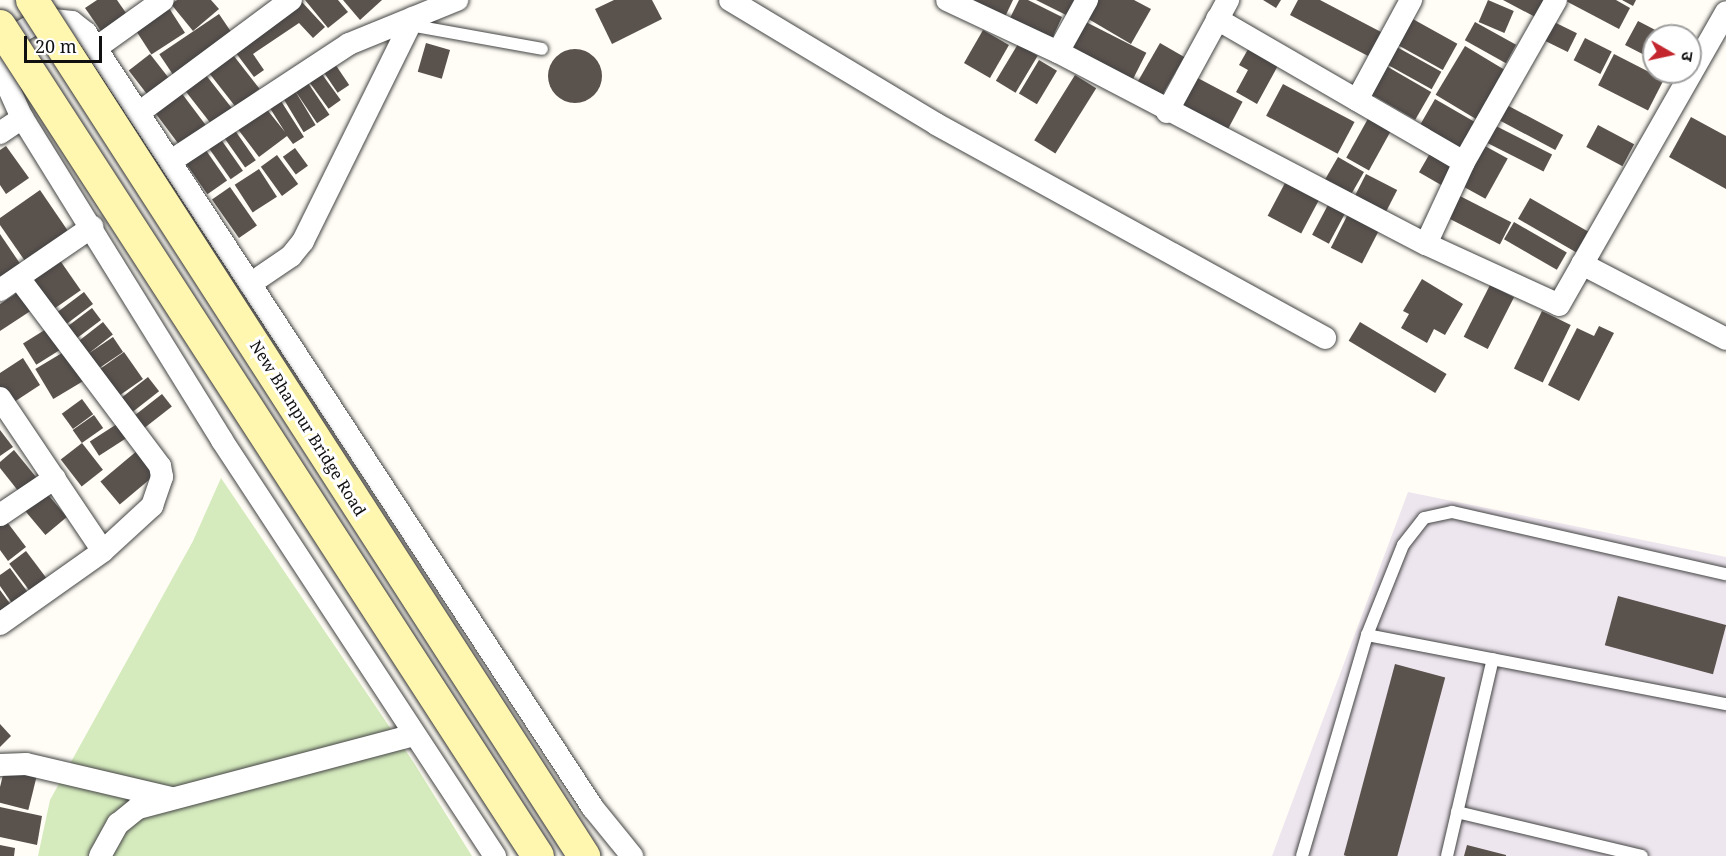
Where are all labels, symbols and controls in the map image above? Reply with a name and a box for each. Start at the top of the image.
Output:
scale bar [27,24,105,62]
north arrow [1642,24,1702,84]
text: 20 m [35,34,77,58]
text: उ [1676,50,1699,63]
street label: New Bhanpur Bridge Road [246,337,370,519]

